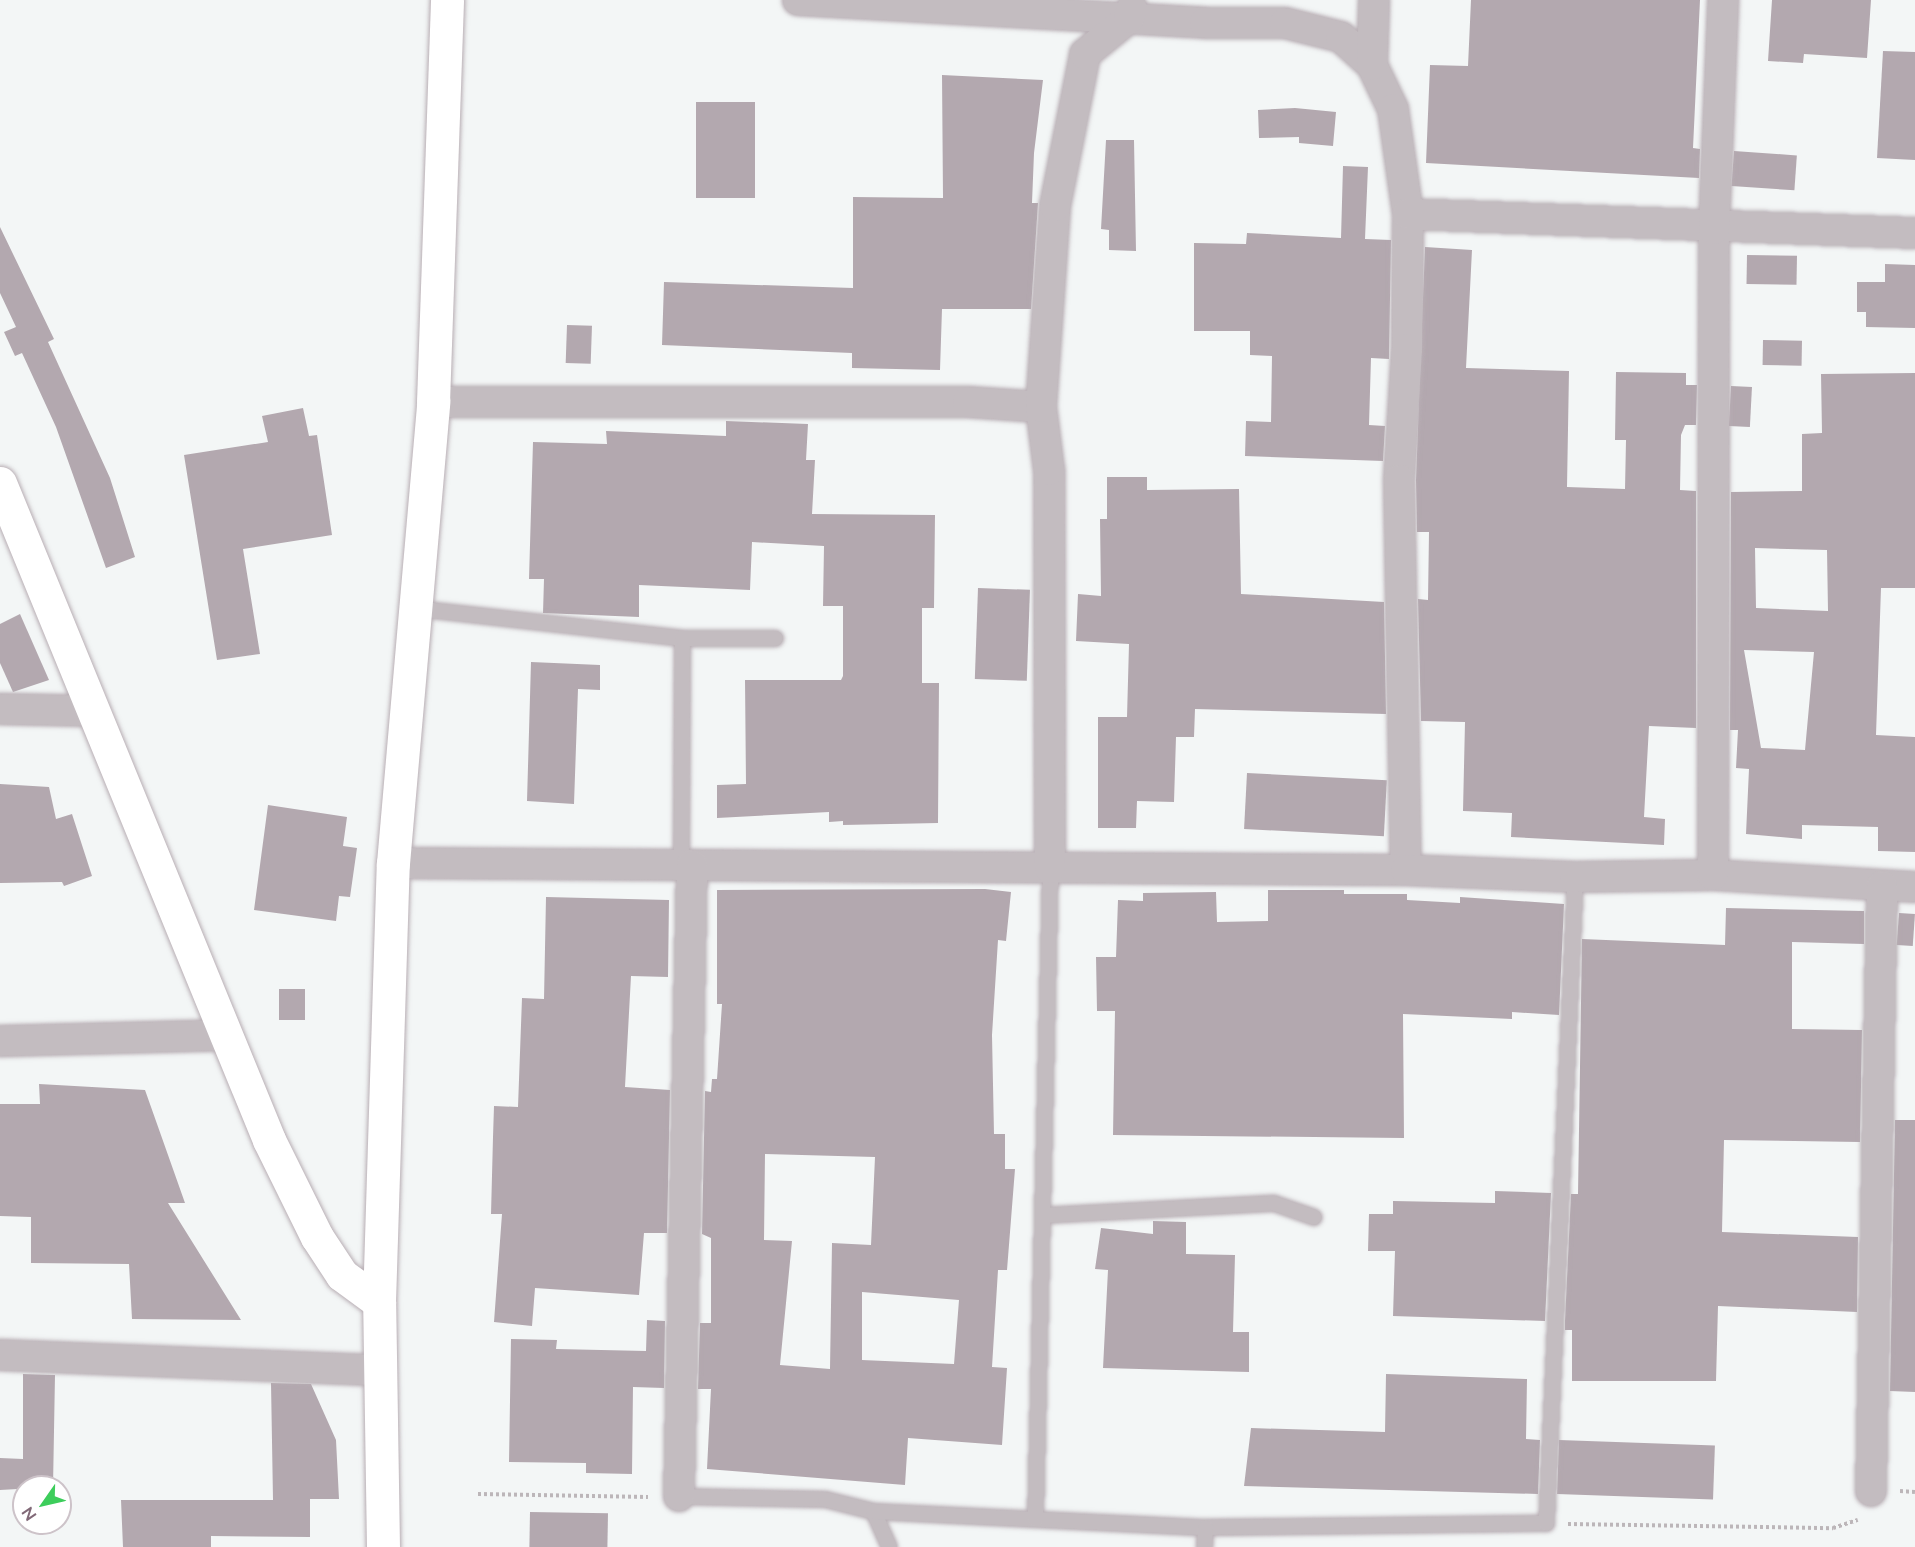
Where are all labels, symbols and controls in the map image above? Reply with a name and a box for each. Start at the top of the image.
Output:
north arrow [12,1475,72,1535]
text: N [17,1504,40,1525]

